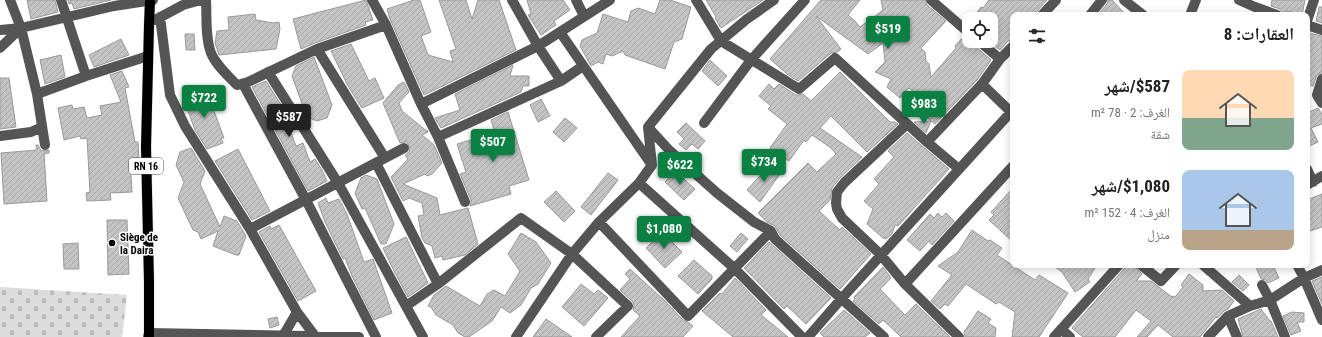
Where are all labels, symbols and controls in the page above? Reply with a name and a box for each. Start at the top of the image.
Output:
map controls [962,12,998,48]
button: locate [962,12,998,48]
pin: $519 [864,16,912,50]
text: $519 [875,21,901,36]
text: العقارات: 8 [1224,24,1294,44]
icon: filters [1026,25,1048,47]
text: $587/شهر [1105,76,1170,96]
pin: $722 [180,85,228,119]
icon: home [1214,86,1262,134]
text: $722 [191,90,217,105]
pin: $983 [900,91,948,125]
text: $983 [911,96,937,111]
pin: $587 [265,104,313,138]
text: الغرف: 2 · 78 m² [1091,105,1170,120]
text: $587 [276,109,302,124]
text: شقة [1151,127,1170,142]
pin: $507 [469,129,517,163]
text: $507 [480,134,506,149]
pin: $734 [740,149,788,183]
pin: $622 [656,152,704,186]
text: $734 [751,154,777,169]
text: $622 [667,157,693,172]
road number: RN 16 [129,158,163,174]
text: $1,080/شهر [1092,176,1170,196]
icon: home [1214,186,1262,234]
text: الغرف: 4 · 152 m² [1085,205,1170,220]
pin: $1,080 [631,216,697,250]
text: $1,080 [646,221,682,236]
text: منزل [1147,227,1170,242]
place label: Siège de la Daira [120,231,158,257]
marker: Siège de la Daira [107,238,117,248]

